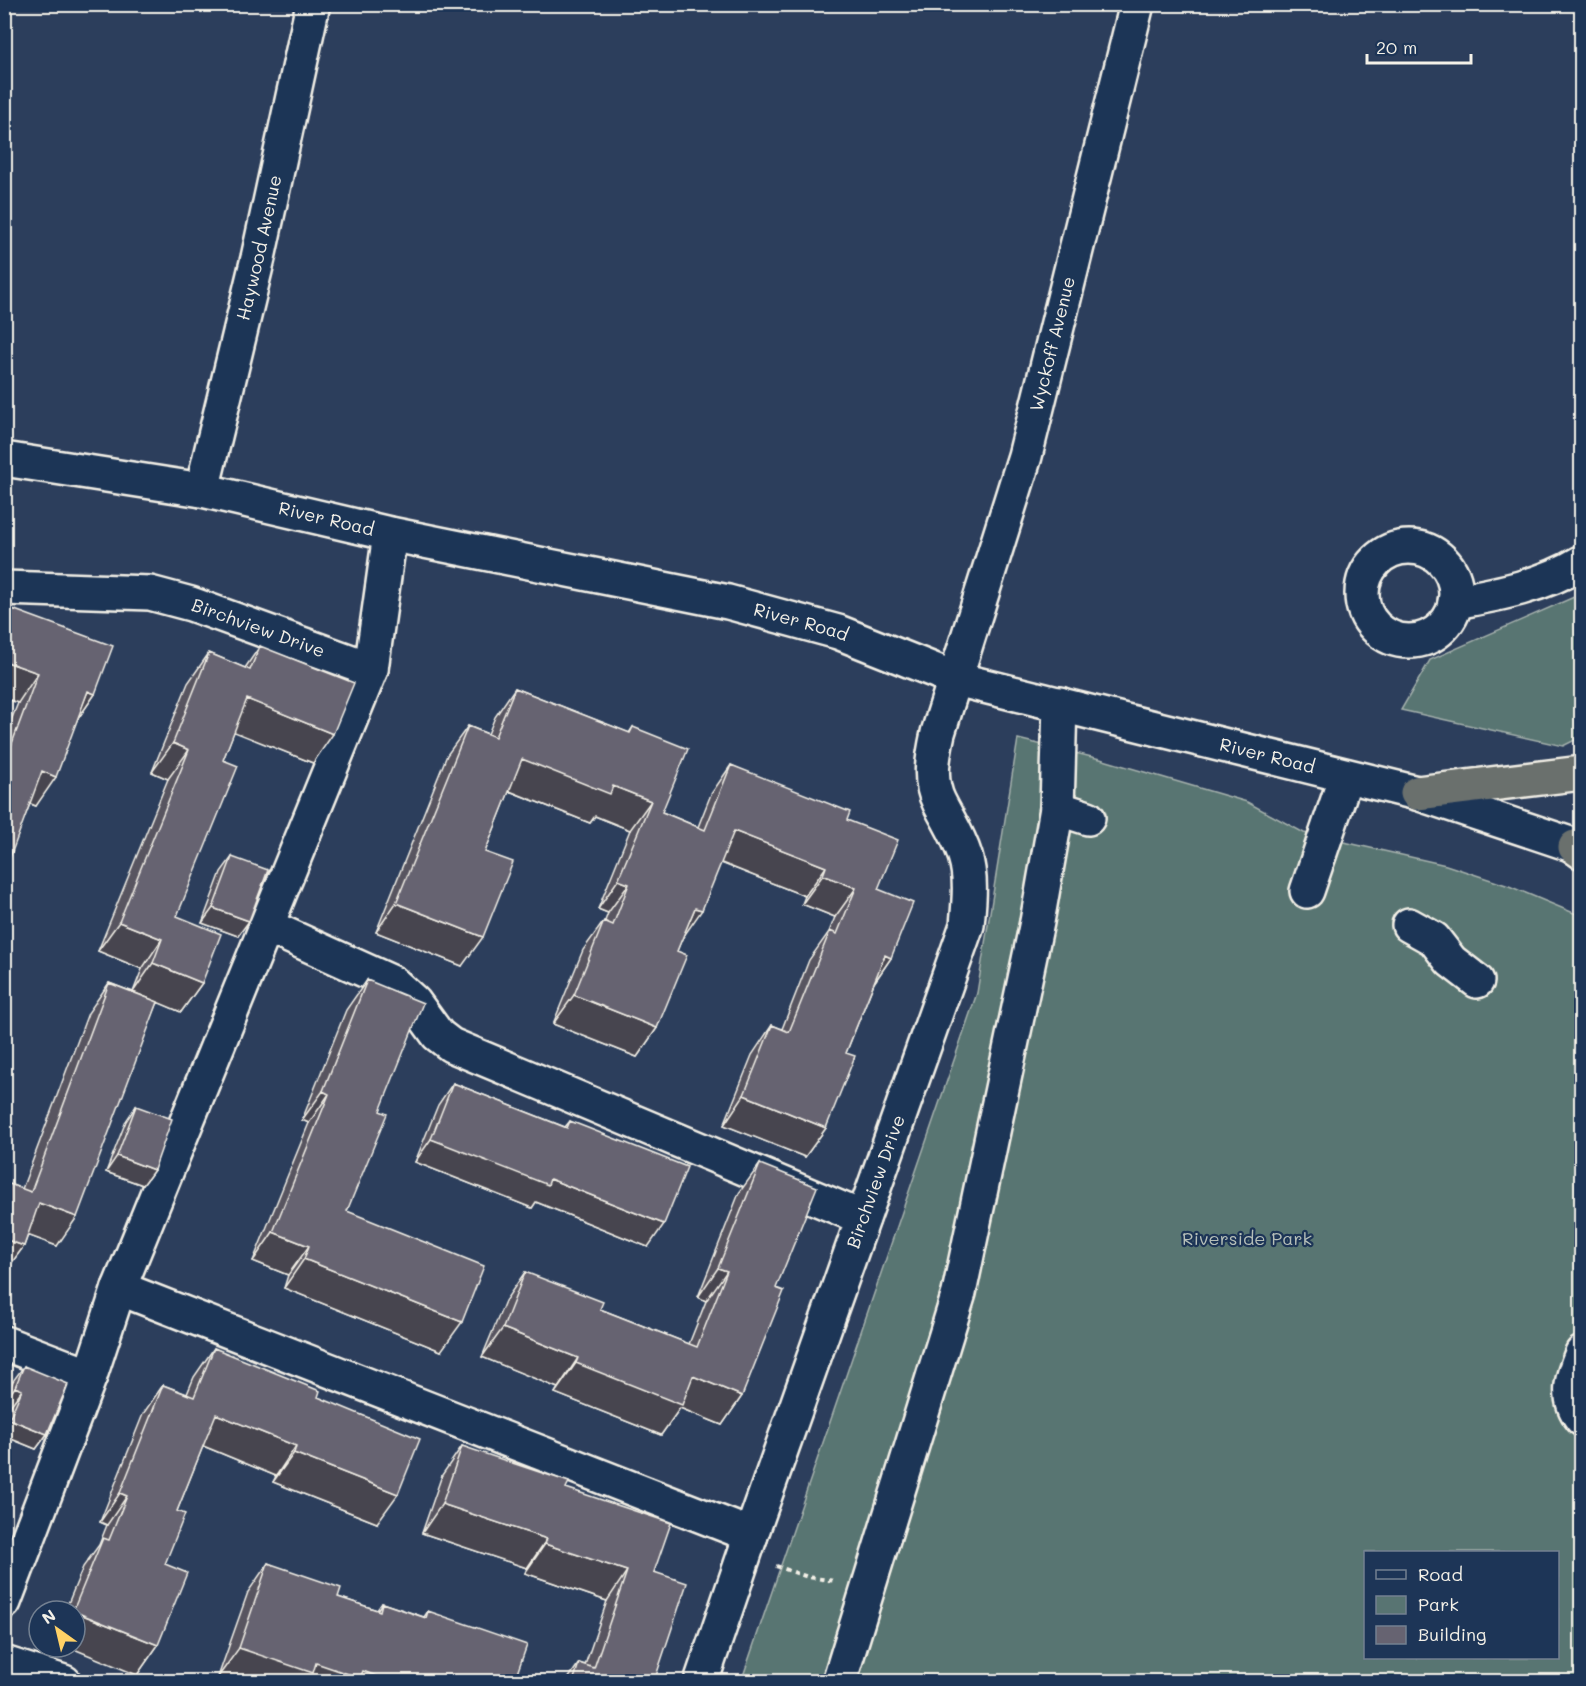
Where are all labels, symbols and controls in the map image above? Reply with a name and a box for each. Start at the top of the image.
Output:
scale bar [1367,27,1470,65]
text: 20 m [1376,35,1417,59]
street label: Haywood Avenue [230,173,287,323]
street label: Wyckoff Avenue [1023,274,1080,414]
street label: River Road [276,495,377,541]
street label: Birchview Drive [189,592,328,662]
street label: River Road [751,597,853,646]
street label: River Road [1217,732,1318,778]
street label: Birchview Drive [840,1111,910,1251]
park label: Riverside Park [1182,1226,1312,1250]
legend [1364,1551,1559,1659]
text: Road [1418,1562,1463,1586]
text: Park [1418,1592,1459,1616]
north arrow [27,1599,87,1659]
text: N [37,1604,59,1628]
text: Building [1418,1622,1486,1646]

